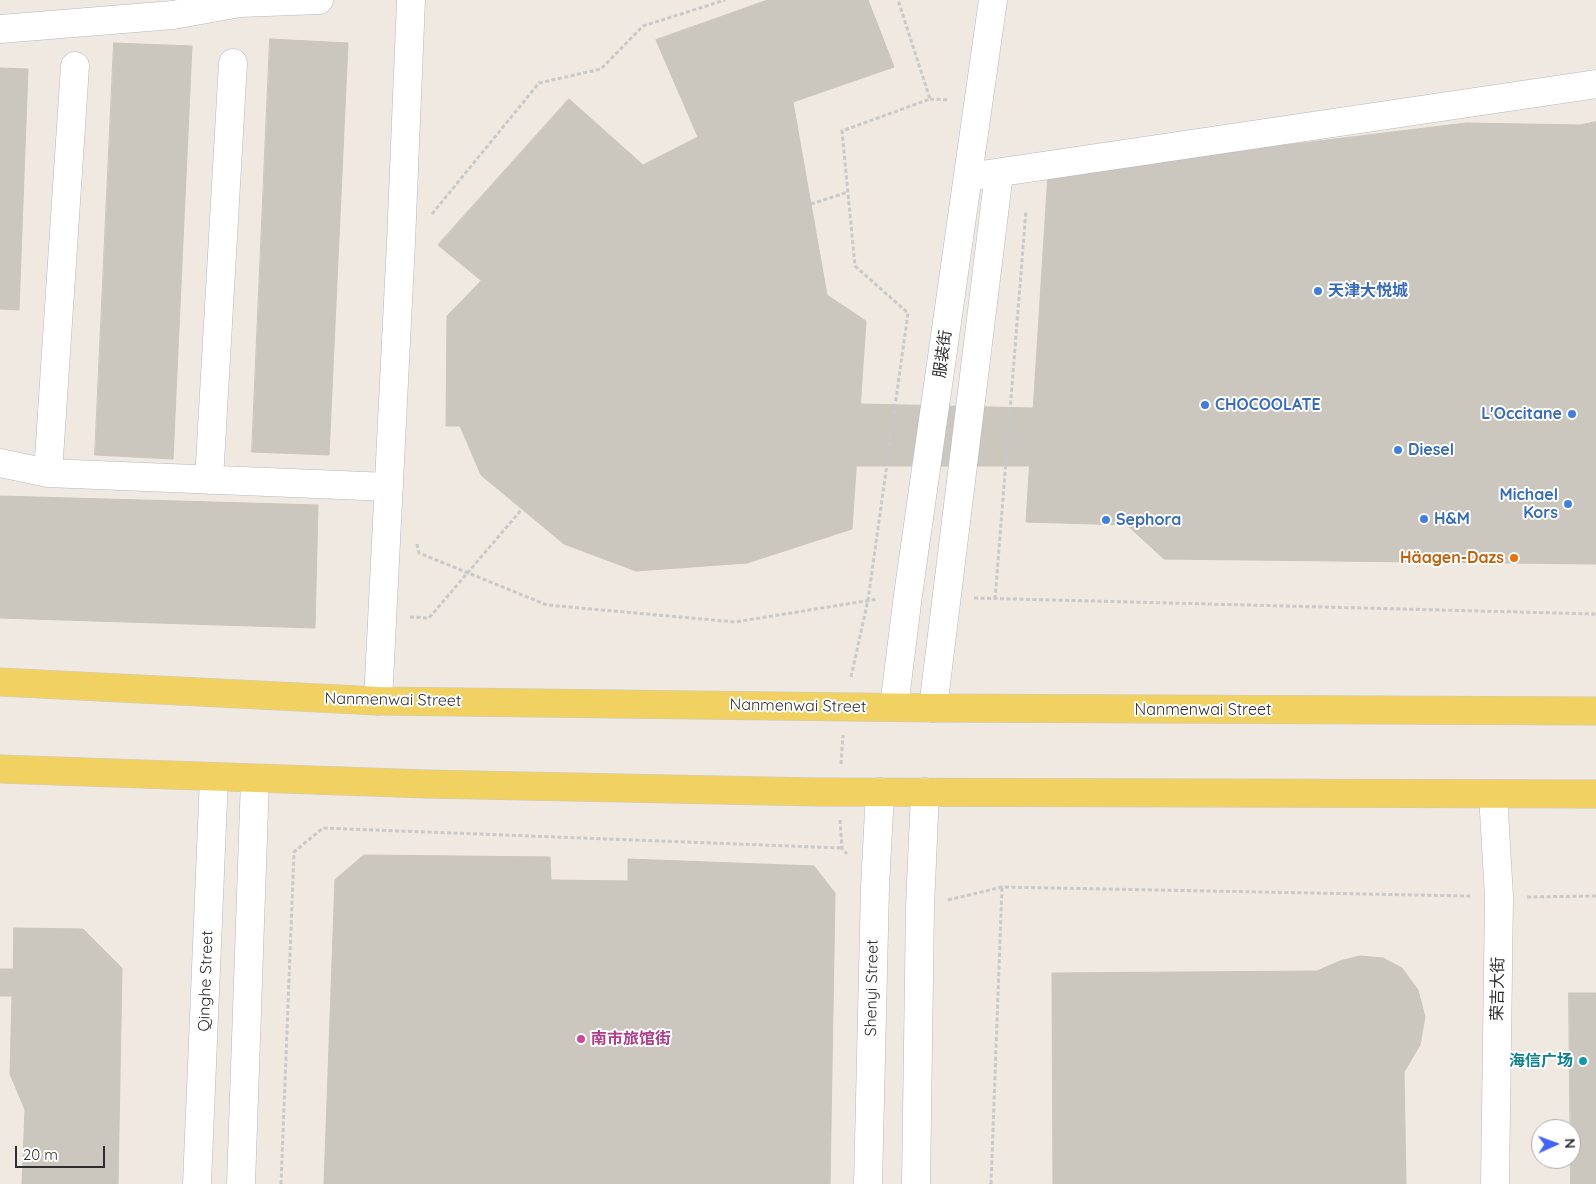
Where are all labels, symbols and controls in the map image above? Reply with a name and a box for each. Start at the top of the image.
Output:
place label: 天津大悦城 [1328,281,1408,301]
marker: 天津大悦城 [1312,285,1324,297]
street label: 服装街 [930,329,956,379]
place label: CHOCOOLATE [1215,395,1321,415]
marker: CHOCOOLATE [1199,399,1211,411]
place label: L'Occitane [1481,404,1562,424]
marker: L'Occitane [1566,408,1578,420]
place label: Diesel [1408,440,1454,460]
marker: Diesel [1392,444,1404,456]
place label: Michael Kors [1500,485,1558,523]
marker: Michael Kors [1562,498,1574,510]
place label: H&M [1434,509,1470,529]
place label: Sephora [1116,510,1181,530]
marker: H&M [1418,513,1430,525]
marker: Sephora [1100,514,1112,526]
place label: Häagen-Dazs [1400,548,1504,568]
marker: Häagen-Dazs [1508,552,1520,564]
street label: Nanmenwai Street [324,689,462,711]
street label: Nanmenwai Street [729,695,867,717]
street label: Nanmenwai Street [1135,700,1271,720]
street label: Qinghe Street [195,930,217,1032]
street label: Shenyi Street [862,939,882,1037]
street label: 荣吉大街 [1488,957,1508,1021]
place label: 南市旅馆街 [591,1029,671,1049]
marker: 南市旅馆街 [575,1033,587,1045]
place label: 海信广场 [1509,1051,1573,1071]
marker: 海信广场 [1577,1055,1589,1067]
north arrow [1531,1119,1581,1169]
scale bar [18,1136,108,1168]
text: N [1561,1138,1579,1149]
text: 20 m [23,1145,58,1164]

